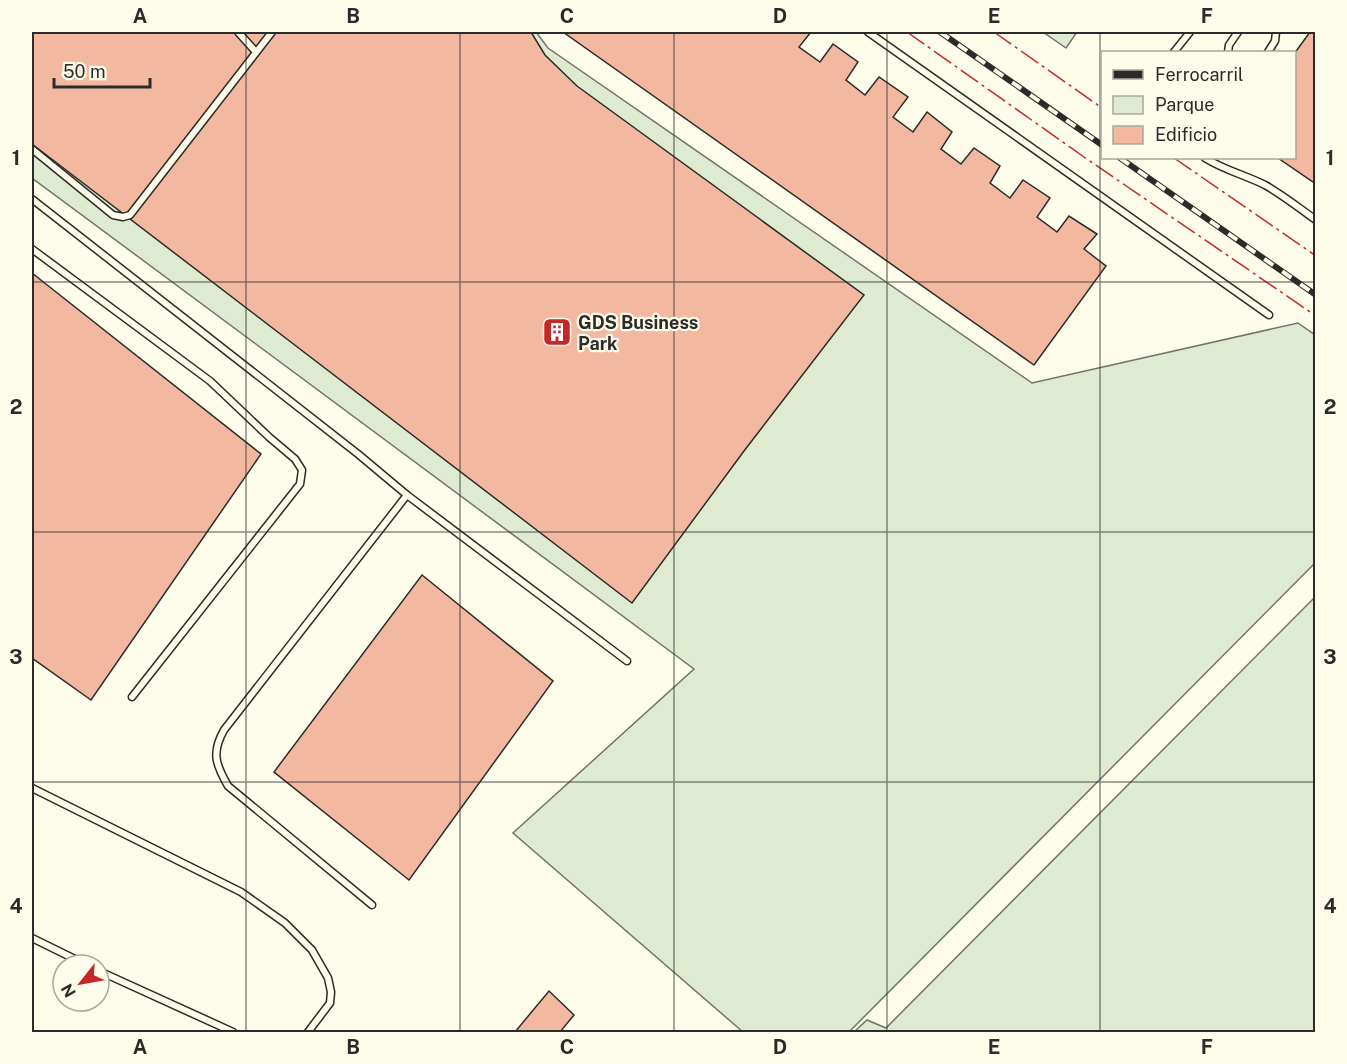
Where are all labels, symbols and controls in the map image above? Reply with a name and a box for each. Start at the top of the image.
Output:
text: A [133,4,147,28]
text: B [346,4,360,28]
text: C [560,4,574,28]
text: D [773,4,787,28]
text: E [988,4,1000,28]
text: F [1201,4,1213,28]
scale bar [54,51,150,89]
legend [1101,51,1296,159]
text: 50 m [63,61,106,82]
text: Ferrocarril [1155,64,1243,85]
text: Parque [1155,94,1215,115]
text: Edificio [1155,124,1217,145]
text: 1 [12,146,20,170]
text: 1 [1326,146,1334,170]
place label: GDS Business Park [578,312,698,354]
building icon: GDS Business Park [541,316,573,348]
text: 2 [10,395,22,419]
text: 2 [1324,395,1336,419]
text: 3 [9,645,23,669]
text: 3 [1323,645,1337,669]
text: 4 [9,894,23,918]
text: 4 [1323,894,1337,918]
north arrow [51,953,111,1013]
text: N [57,980,80,1001]
text: A [133,1035,147,1059]
text: B [346,1035,360,1059]
text: C [560,1035,574,1059]
text: D [773,1035,787,1059]
text: E [988,1035,1000,1059]
text: F [1201,1035,1213,1059]

